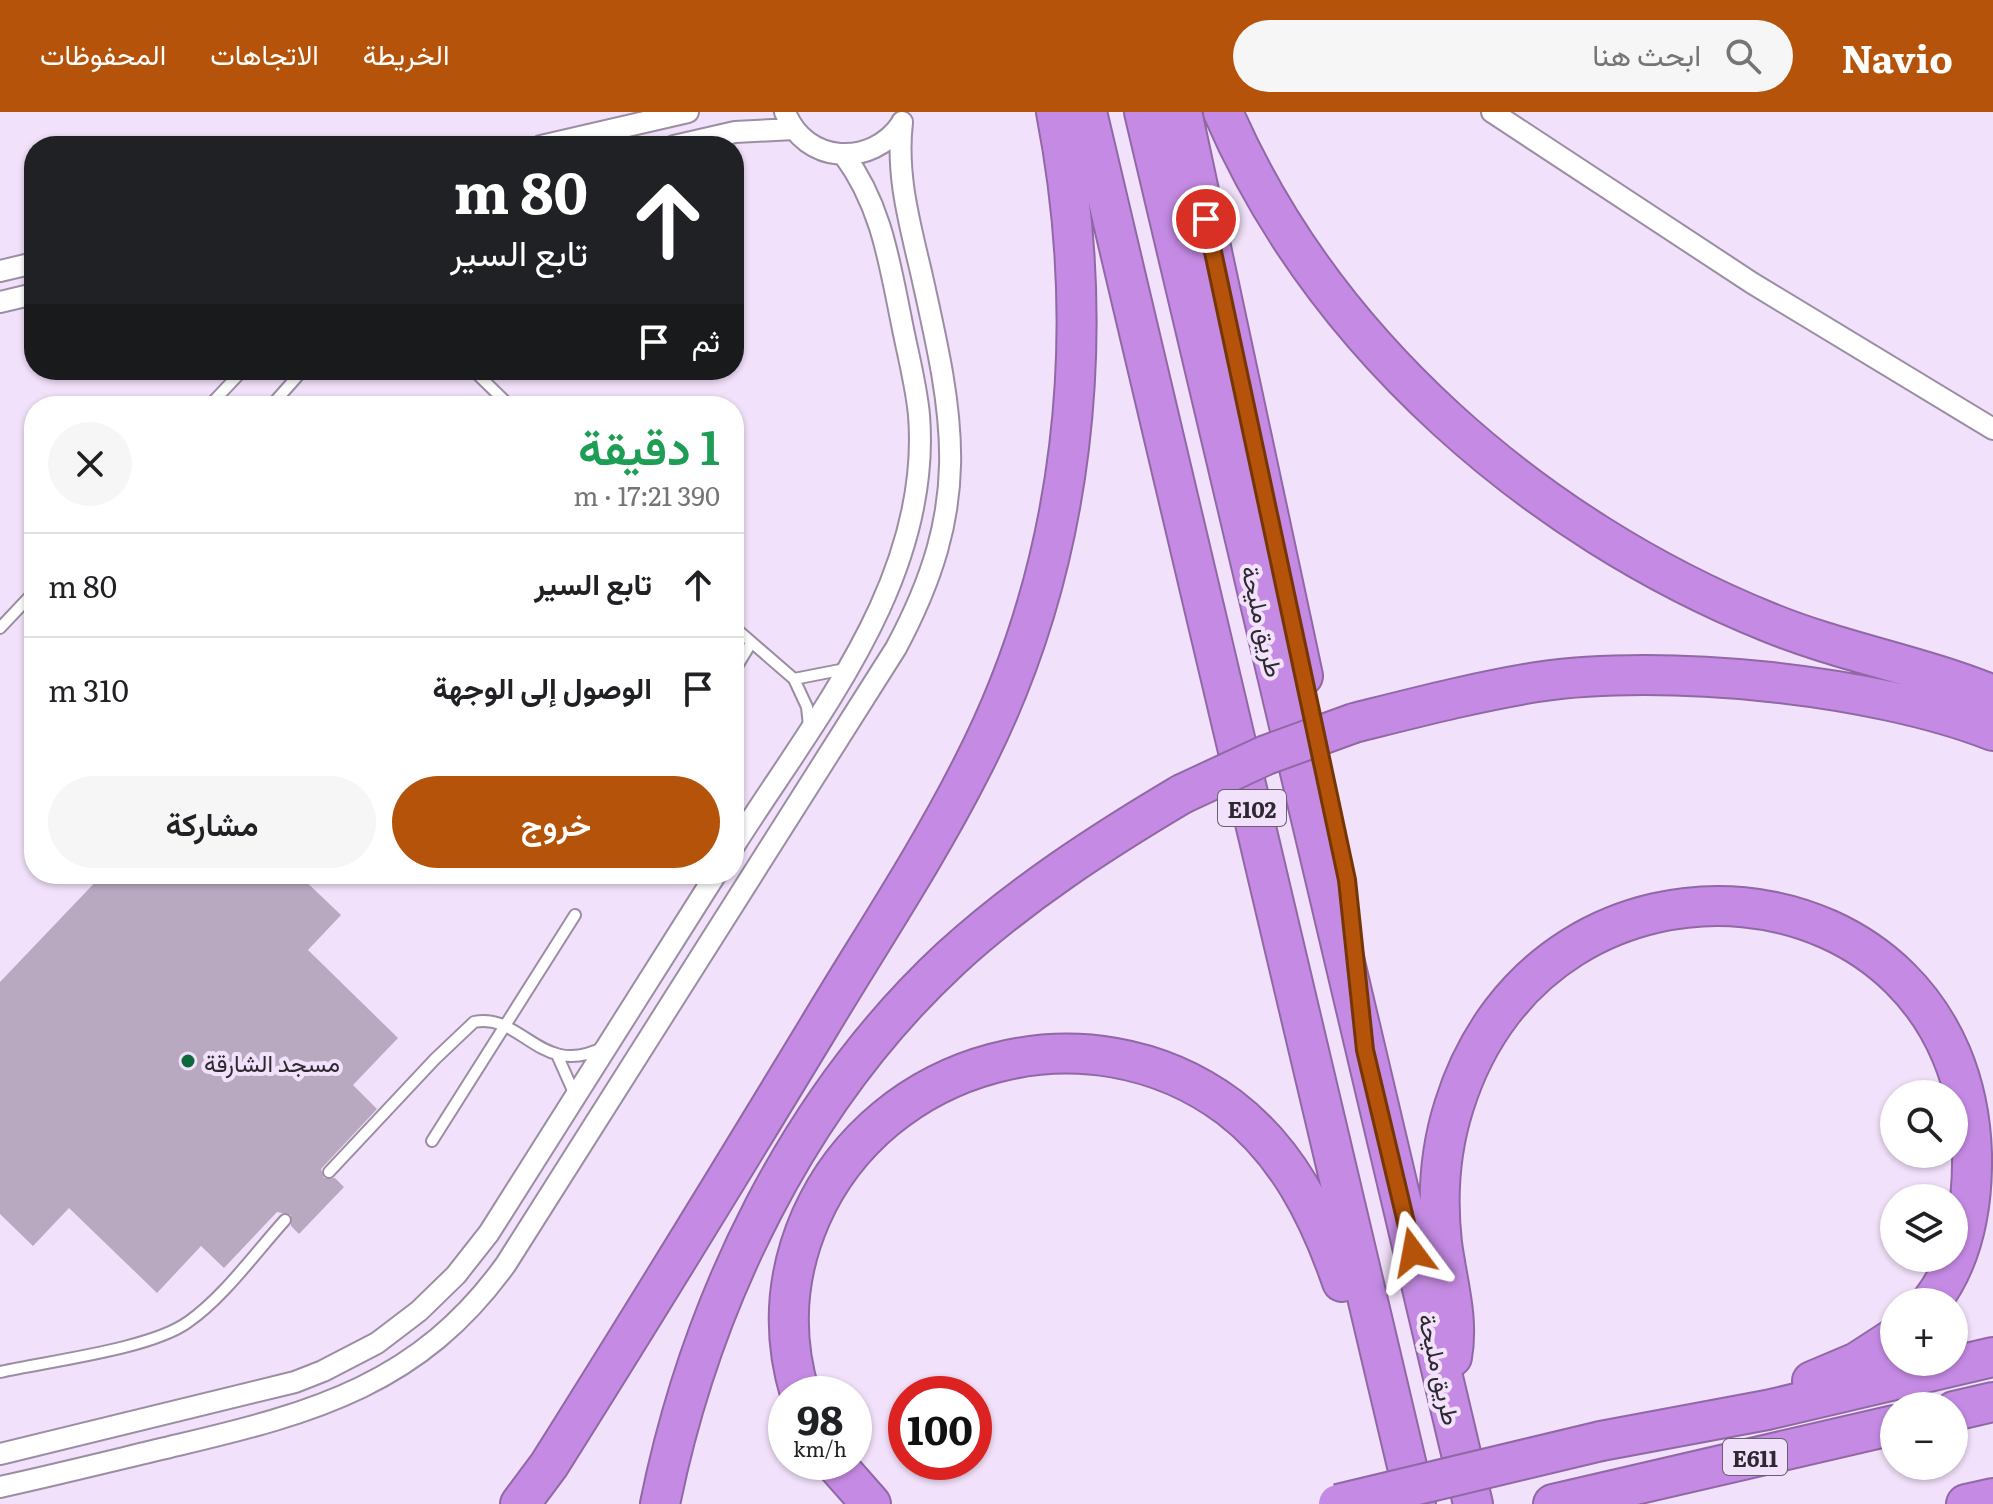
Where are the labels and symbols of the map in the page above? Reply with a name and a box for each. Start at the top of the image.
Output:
pin [1172,185,1240,253]
street label: طريق مليحة [1234,562,1294,680]
road number: E102 [1218,790,1286,826]
place label: مسجد الشارقة [204,1044,340,1079]
marker: مسجد الشارقة [179,1052,197,1070]
position arrow [1371,1210,1455,1294]
street label: طريق مليحة [1411,1310,1471,1428]
speed limit sign: 100 [888,1376,992,1480]
road number: E611 [1723,1439,1787,1475]

